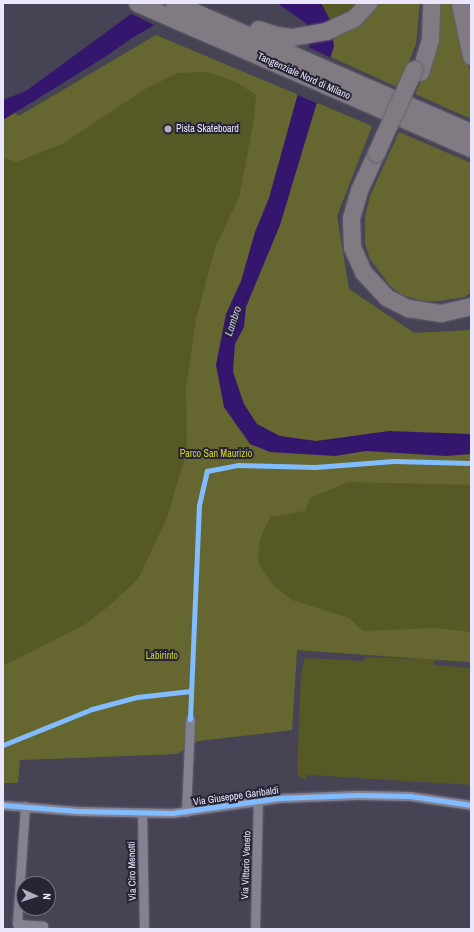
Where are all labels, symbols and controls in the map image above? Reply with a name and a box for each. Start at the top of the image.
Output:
street label: Tangenziale Nord di Milano [256,50,352,102]
place label: Pista Skateboard [176,123,239,135]
marker: Pista Skateboard [163,124,173,134]
water label: Lambro [222,304,244,338]
park label: Parco San Maurizio [180,448,252,460]
park label: Labirinto [146,650,178,662]
street label: Via Giuseppe Garibaldi [193,784,279,808]
street label: Via Vittorio Veneto [239,831,253,899]
street label: Via Ciro Menotti [125,841,139,901]
north arrow [16,876,56,916]
text: N [40,893,54,900]

